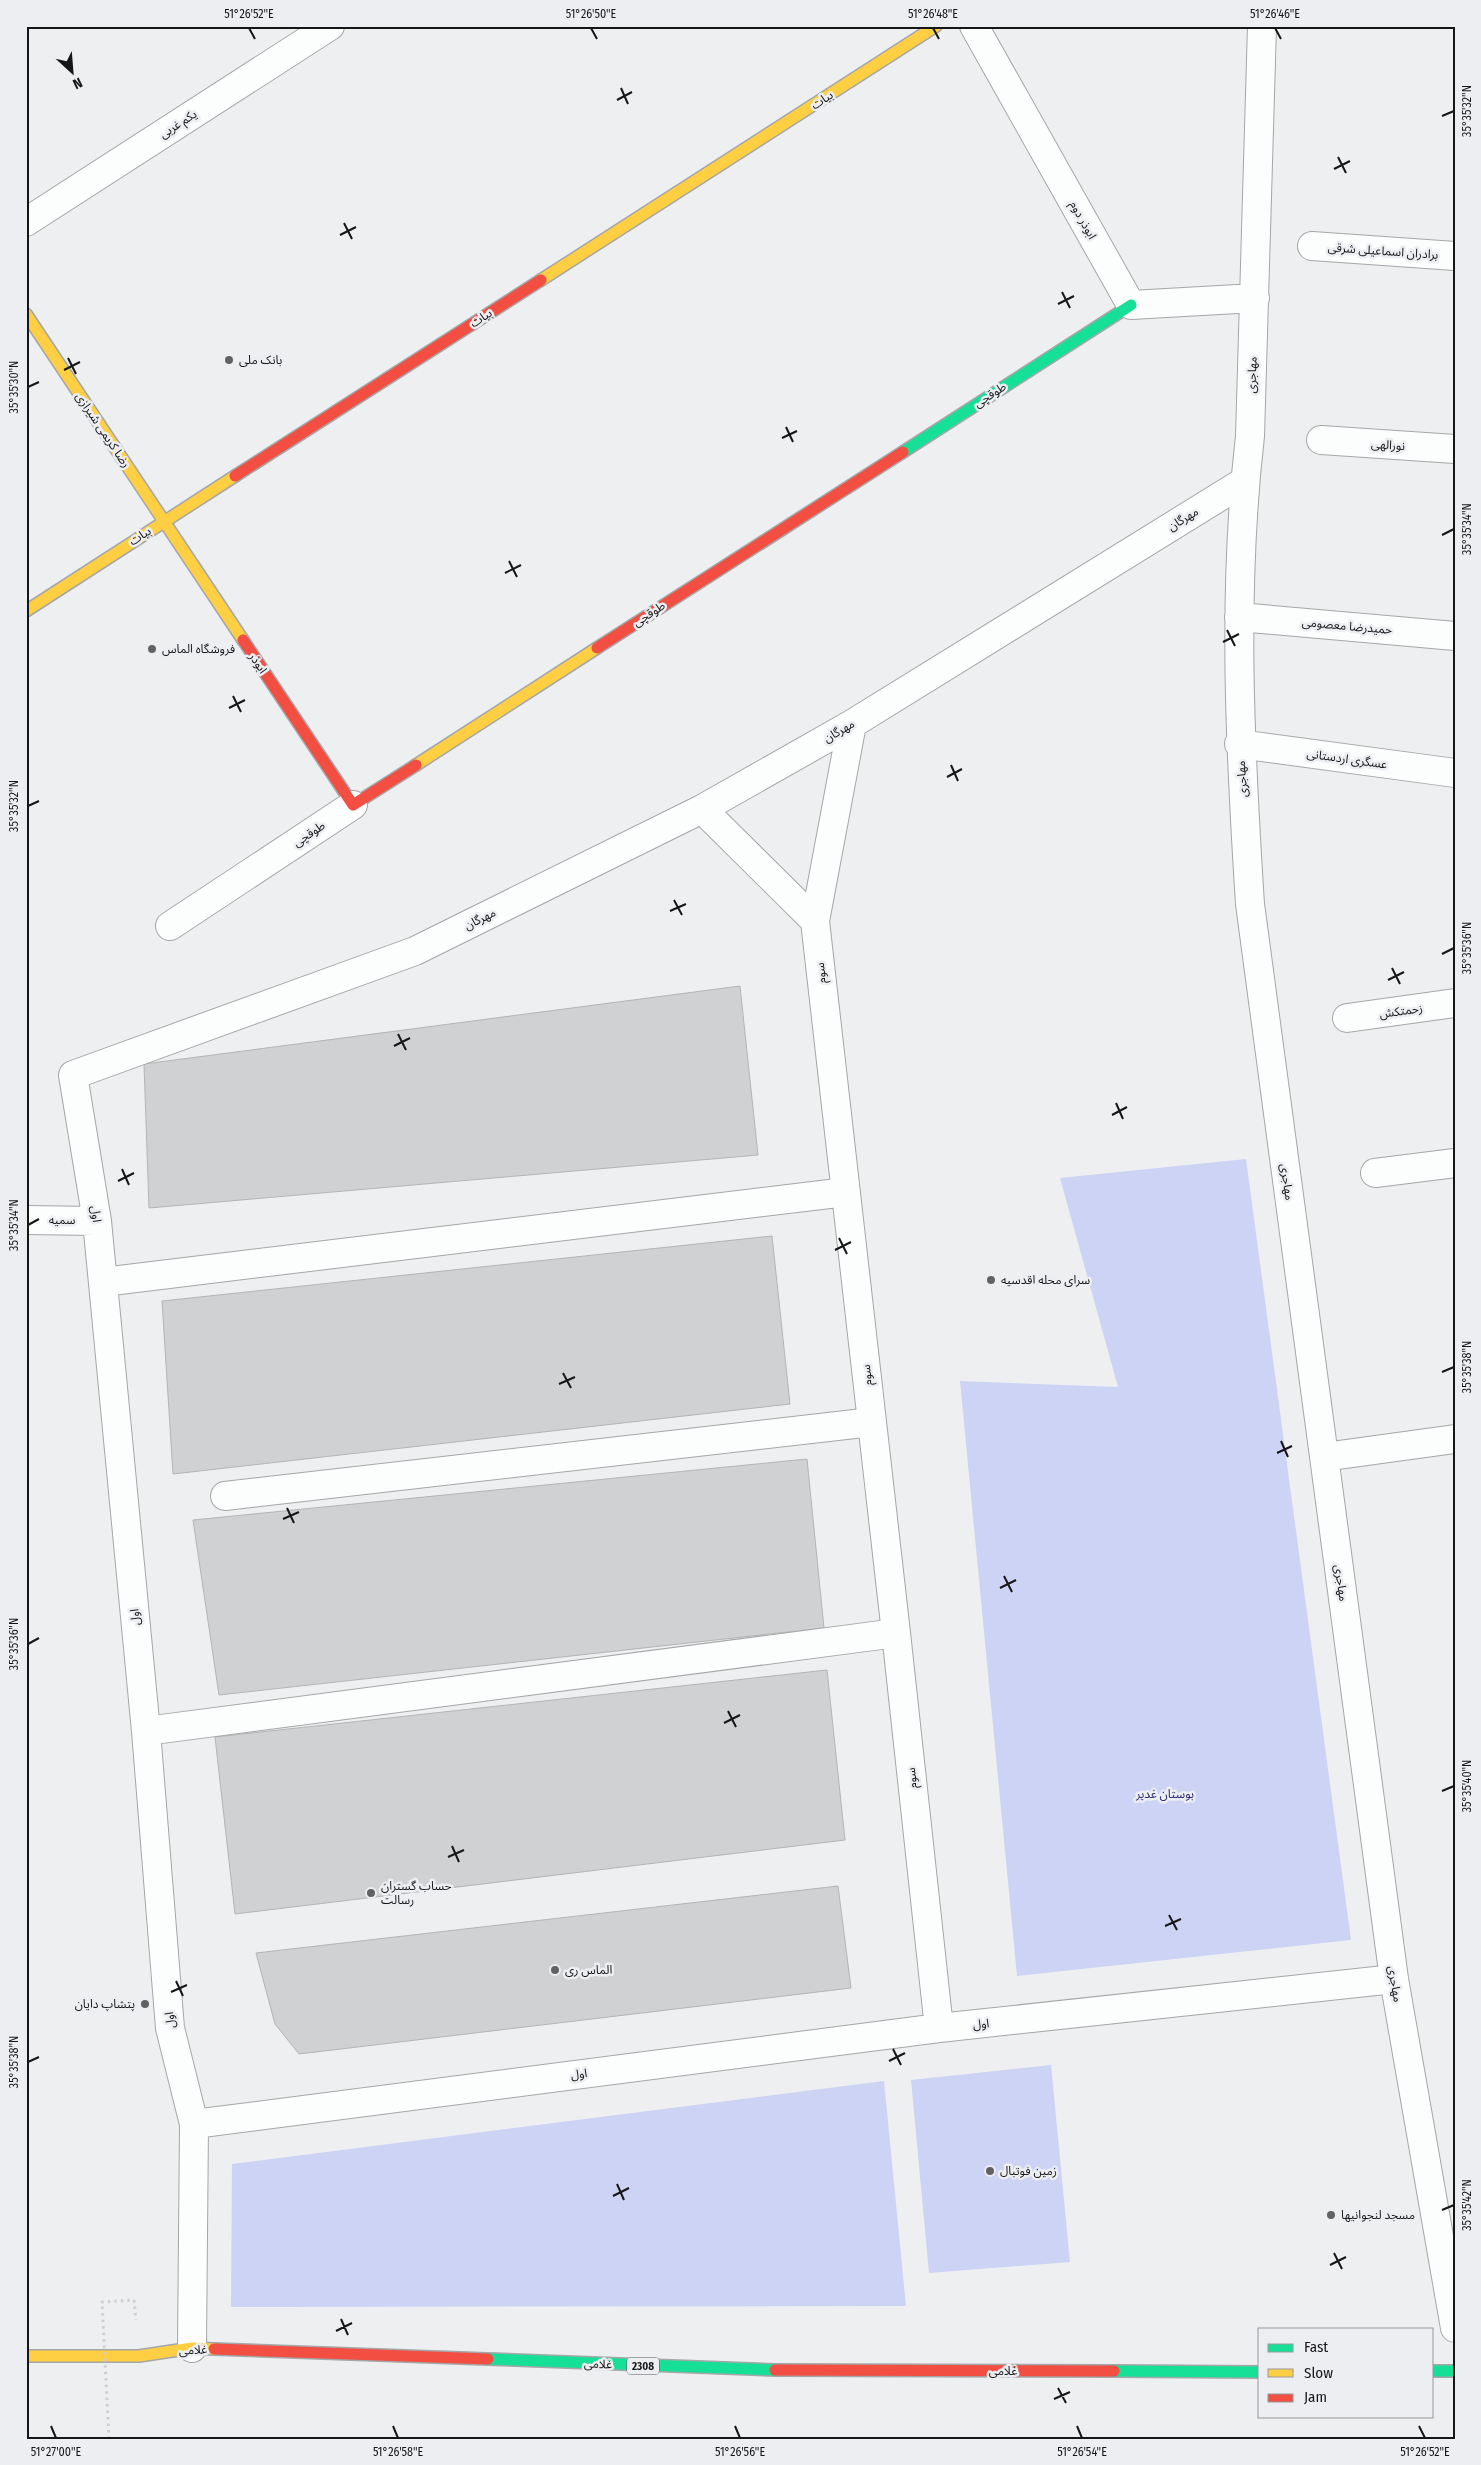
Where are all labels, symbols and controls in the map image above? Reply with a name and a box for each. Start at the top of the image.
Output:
text: 51°26'52"E [224,7,274,21]
text: 51°26'50"E [566,7,617,21]
text: 51°26'48"E [908,7,958,21]
text: 51°26'46"E [1250,7,1300,21]
north arrow [48,48,98,98]
text: N [70,74,85,93]
text: 35°35'32"N [1460,85,1474,137]
street label: بیات [808,88,836,112]
street label: یکم غربی [157,107,200,143]
street label: ابوذر دوم [1065,198,1099,243]
street label: برادران اسماعیلی شرقی [1327,240,1439,262]
street label: بیات [467,306,495,330]
place label: بانک ملی [239,353,282,367]
marker: بانک ملی [223,354,235,366]
street label: مهاجری [1244,356,1260,394]
text: 35°35'30"N [7,361,21,413]
street label: طوقچی [971,379,1009,411]
street label: رضا کریمی شیرازی [73,390,133,470]
street label: نورالهی [1371,437,1405,453]
text: 35°35'34"N [1460,503,1474,555]
street label: مهرگان [1165,504,1201,534]
street label: بیات [126,524,154,548]
street label: طوقچی [630,598,668,630]
street label: حمیدرضا معصومی [1301,615,1393,637]
place label: فروشگاه الماس [162,642,235,656]
marker: فروشگاه الماس [146,643,158,655]
street label: ابوذر [245,649,270,676]
street label: مهرگان [821,717,857,745]
street label: عسگری اردستانی [1306,746,1388,772]
street label: مهاجری [1234,760,1250,798]
text: 35°35'32"N [7,780,21,832]
street label: طوقچی [290,818,328,851]
street label: مهرگان [462,905,498,933]
text: 35°35'36"N [1460,922,1474,974]
street label: سوم [813,962,831,984]
street label: زحمتکش [1378,1001,1424,1021]
street label: مهاجری [1278,1163,1296,1201]
text: 35°35'34"N [7,1199,21,1251]
street label: اول [88,1205,104,1223]
street label: سمیه [49,1213,75,1227]
place label: سرای محله اقدسیه [1001,1273,1090,1287]
marker: سرای محله اقدسیه [985,1274,997,1286]
text: 35°35'38"N [1460,1341,1474,1393]
street label: سوم [859,1364,877,1386]
street label: مهاجری [1332,1564,1350,1602]
street label: اول [127,1608,143,1626]
text: 35°35'36"N [7,1618,21,1670]
text: 35°35'40"N [1460,1760,1474,1812]
street label: سوم [904,1767,922,1789]
park label: بوستان غدیر [1135,1787,1194,1801]
place label: حساب گستران رسالت [381,1879,452,1907]
marker: حساب گستران رسالت [365,1887,377,1899]
place label: الماس ری [565,1963,612,1977]
marker: الماس ری [549,1964,561,1976]
street label: مهاجری [1385,1965,1405,2003]
place label: پتشاپ دایان [75,1997,135,2012]
marker: پتشاپ دایان [139,1998,151,2010]
street label: اول [162,2011,178,2029]
street label: اول [972,2016,990,2032]
text: 35°35'38"N [7,2036,21,2088]
street label: اول [570,2066,588,2082]
place label: زمین فوتبال [1000,2164,1057,2178]
marker: زمین فوتبال [984,2165,996,2177]
text: 35°35'42"N [1460,2179,1474,2231]
place label: مسجد لنجوانیها [1341,2208,1415,2222]
marker: مسجد لنجوانیها [1325,2209,1337,2221]
legend [1258,2328,1434,2418]
text: Fast [1304,2338,1328,2356]
street label: غلامی [178,2342,208,2358]
street label: غلامی [584,2357,612,2371]
road number: 2308 [627,2358,659,2374]
street label: غلامی [989,2364,1017,2378]
text: Slow [1304,2364,1333,2382]
text: Jam [1304,2388,1327,2406]
text: 51°27'00"E [31,2445,81,2459]
text: 51°26'58"E [373,2445,423,2459]
text: 51°26'56"E [715,2445,765,2459]
text: 51°26'54"E [1057,2445,1107,2459]
text: 51°26'52"E [1400,2445,1450,2459]

